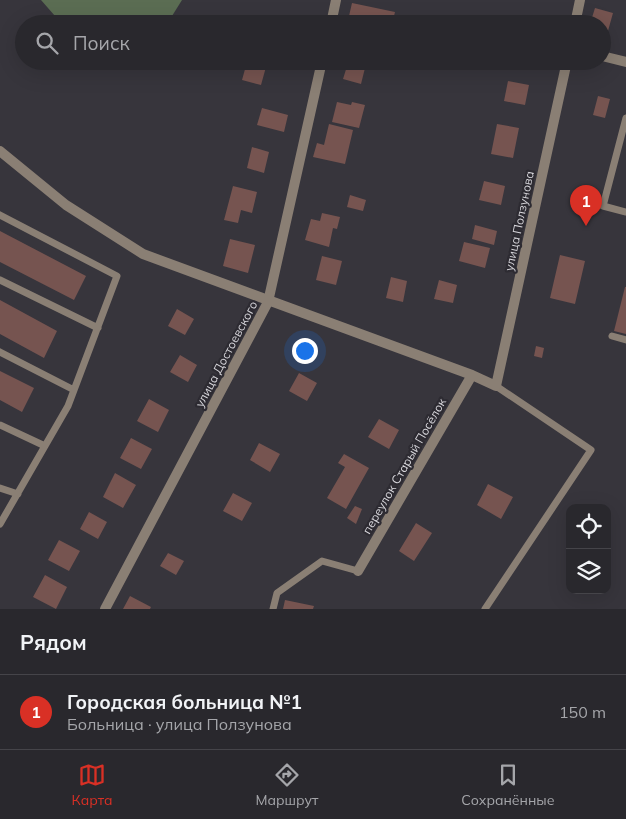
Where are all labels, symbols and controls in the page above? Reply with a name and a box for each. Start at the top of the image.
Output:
search box [15,15,611,70]
icon: search [33,29,61,57]
text: Поиск [73,31,130,55]
street label: улица Ползунова [501,170,537,272]
pin: 1 [570,185,602,226]
street label: улица Достоевского [192,298,260,410]
your location [292,338,318,364]
street label: переулок Старый Посёлок [359,395,449,537]
map controls [566,504,611,594]
button: locate [566,504,611,549]
button: layers [566,549,611,594]
text: Рядом [20,629,87,655]
text: Городская больница №1 [67,690,302,714]
text: 1 [31,702,41,722]
text: 150 m [559,702,606,722]
text: Больница · улица Ползунова [67,714,292,734]
tab: Карта [71,761,113,809]
tab: Маршрут [256,761,318,809]
tab: Сохранённые [461,761,555,809]

